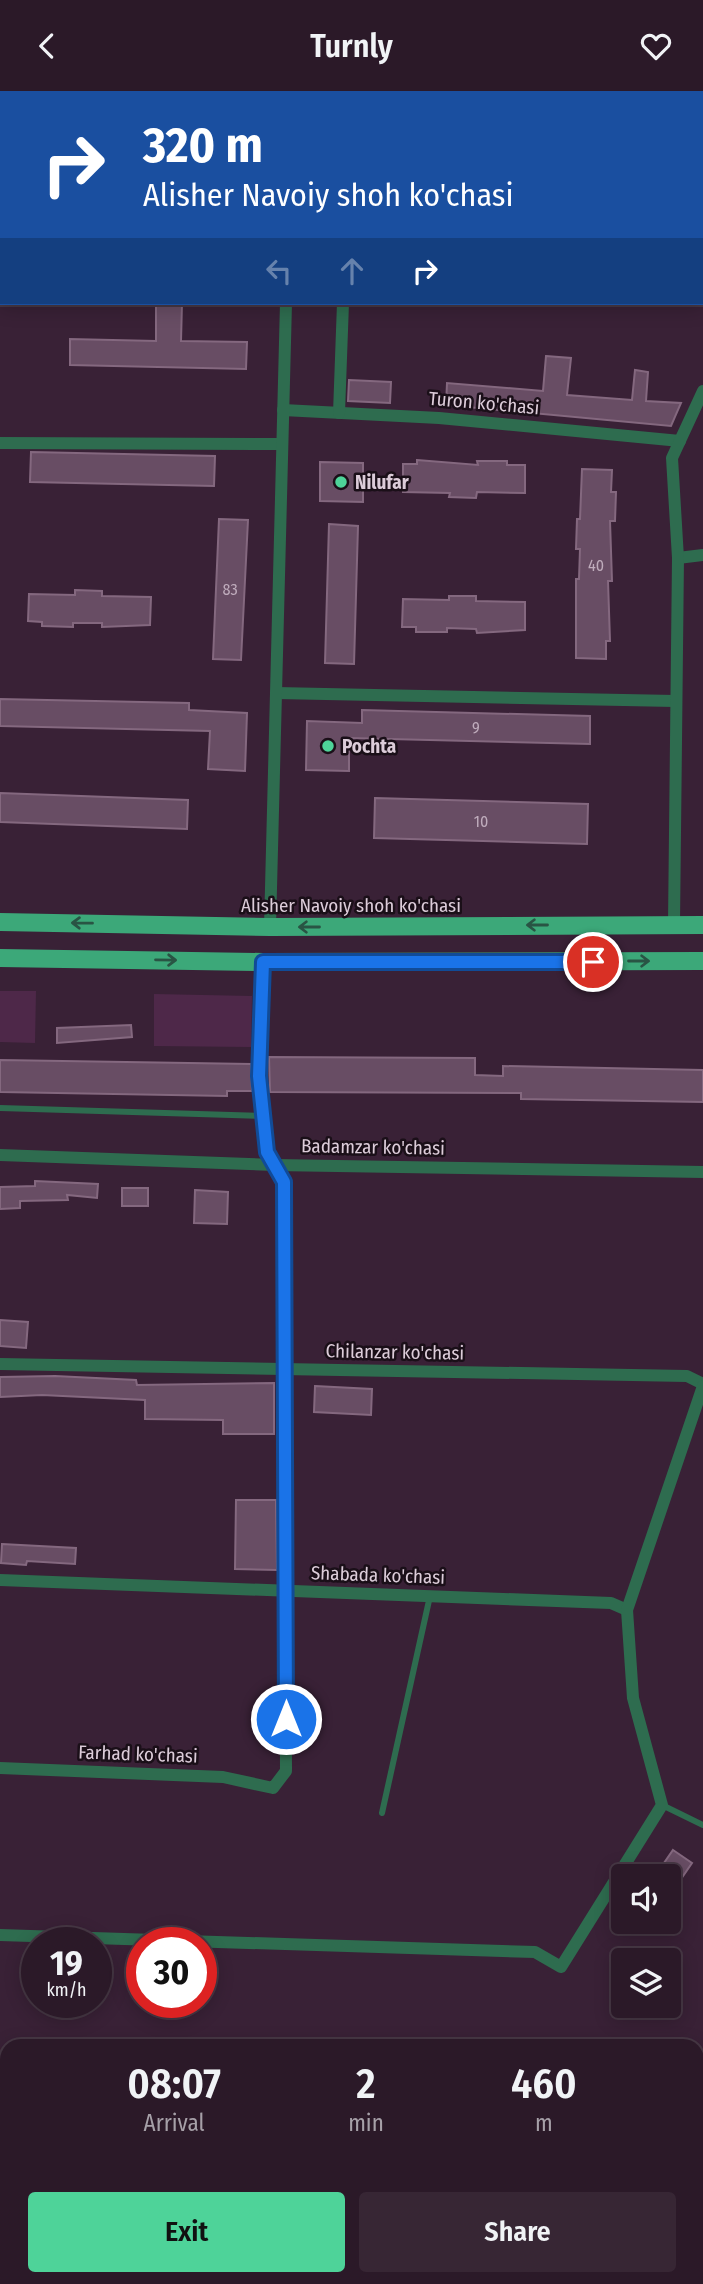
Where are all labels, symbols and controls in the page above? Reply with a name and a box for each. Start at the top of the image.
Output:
icon: back [28,27,66,65]
text: Turnly [310,27,393,65]
icon: heart [637,27,675,65]
text: 320 m [143,116,263,175]
icon: right [28,119,119,210]
text: Alisher Navoiy shoh ko'chasi [143,176,514,214]
icon: left [260,252,298,290]
icon: ahead [333,252,371,290]
icon: right [406,252,444,290]
street label: Turon ko'chasi [428,387,540,419]
place label: Nilufar [355,471,410,494]
marker: Nilufar [333,474,349,490]
house number: 40 [588,556,604,575]
house number: 83 [222,580,238,599]
house number: 9 [472,718,480,737]
place label: Pochta [342,735,396,758]
marker: Pochta [320,738,336,754]
house number: 10 [474,812,488,831]
street label: Alisher Navoiy shoh ko'chasi [241,894,461,917]
one-way arrow [71,917,94,930]
one-way arrow [526,918,549,932]
one-way arrow [298,920,321,934]
pin [563,932,623,992]
icon: arrive [574,943,612,981]
one-way arrow [154,954,177,967]
one-way arrow [627,955,650,968]
street label: Badamzar ko'chasi [301,1134,445,1160]
street label: Chilanzar ko'chasi [326,1339,464,1365]
street label: Shabada ko'chasi [310,1561,446,1589]
position arrow [249,1682,323,1756]
street label: Farhad ko'chasi [78,1740,198,1768]
map controls [611,1864,681,2018]
button: sound [611,1864,681,1934]
speed limit sign: 30 [126,1927,217,2018]
text: 19 [50,1942,83,1984]
button: layers [611,1948,681,2018]
text: km/h [46,1979,87,2001]
text: 08:07 [127,2059,221,2109]
text: 2 [356,2059,376,2109]
text: 460 [511,2059,577,2109]
text: Arrival [144,2109,205,2137]
text: min [348,2109,384,2137]
text: m [535,2109,553,2137]
button: Exit [28,2192,345,2272]
button: Share [359,2192,676,2272]

